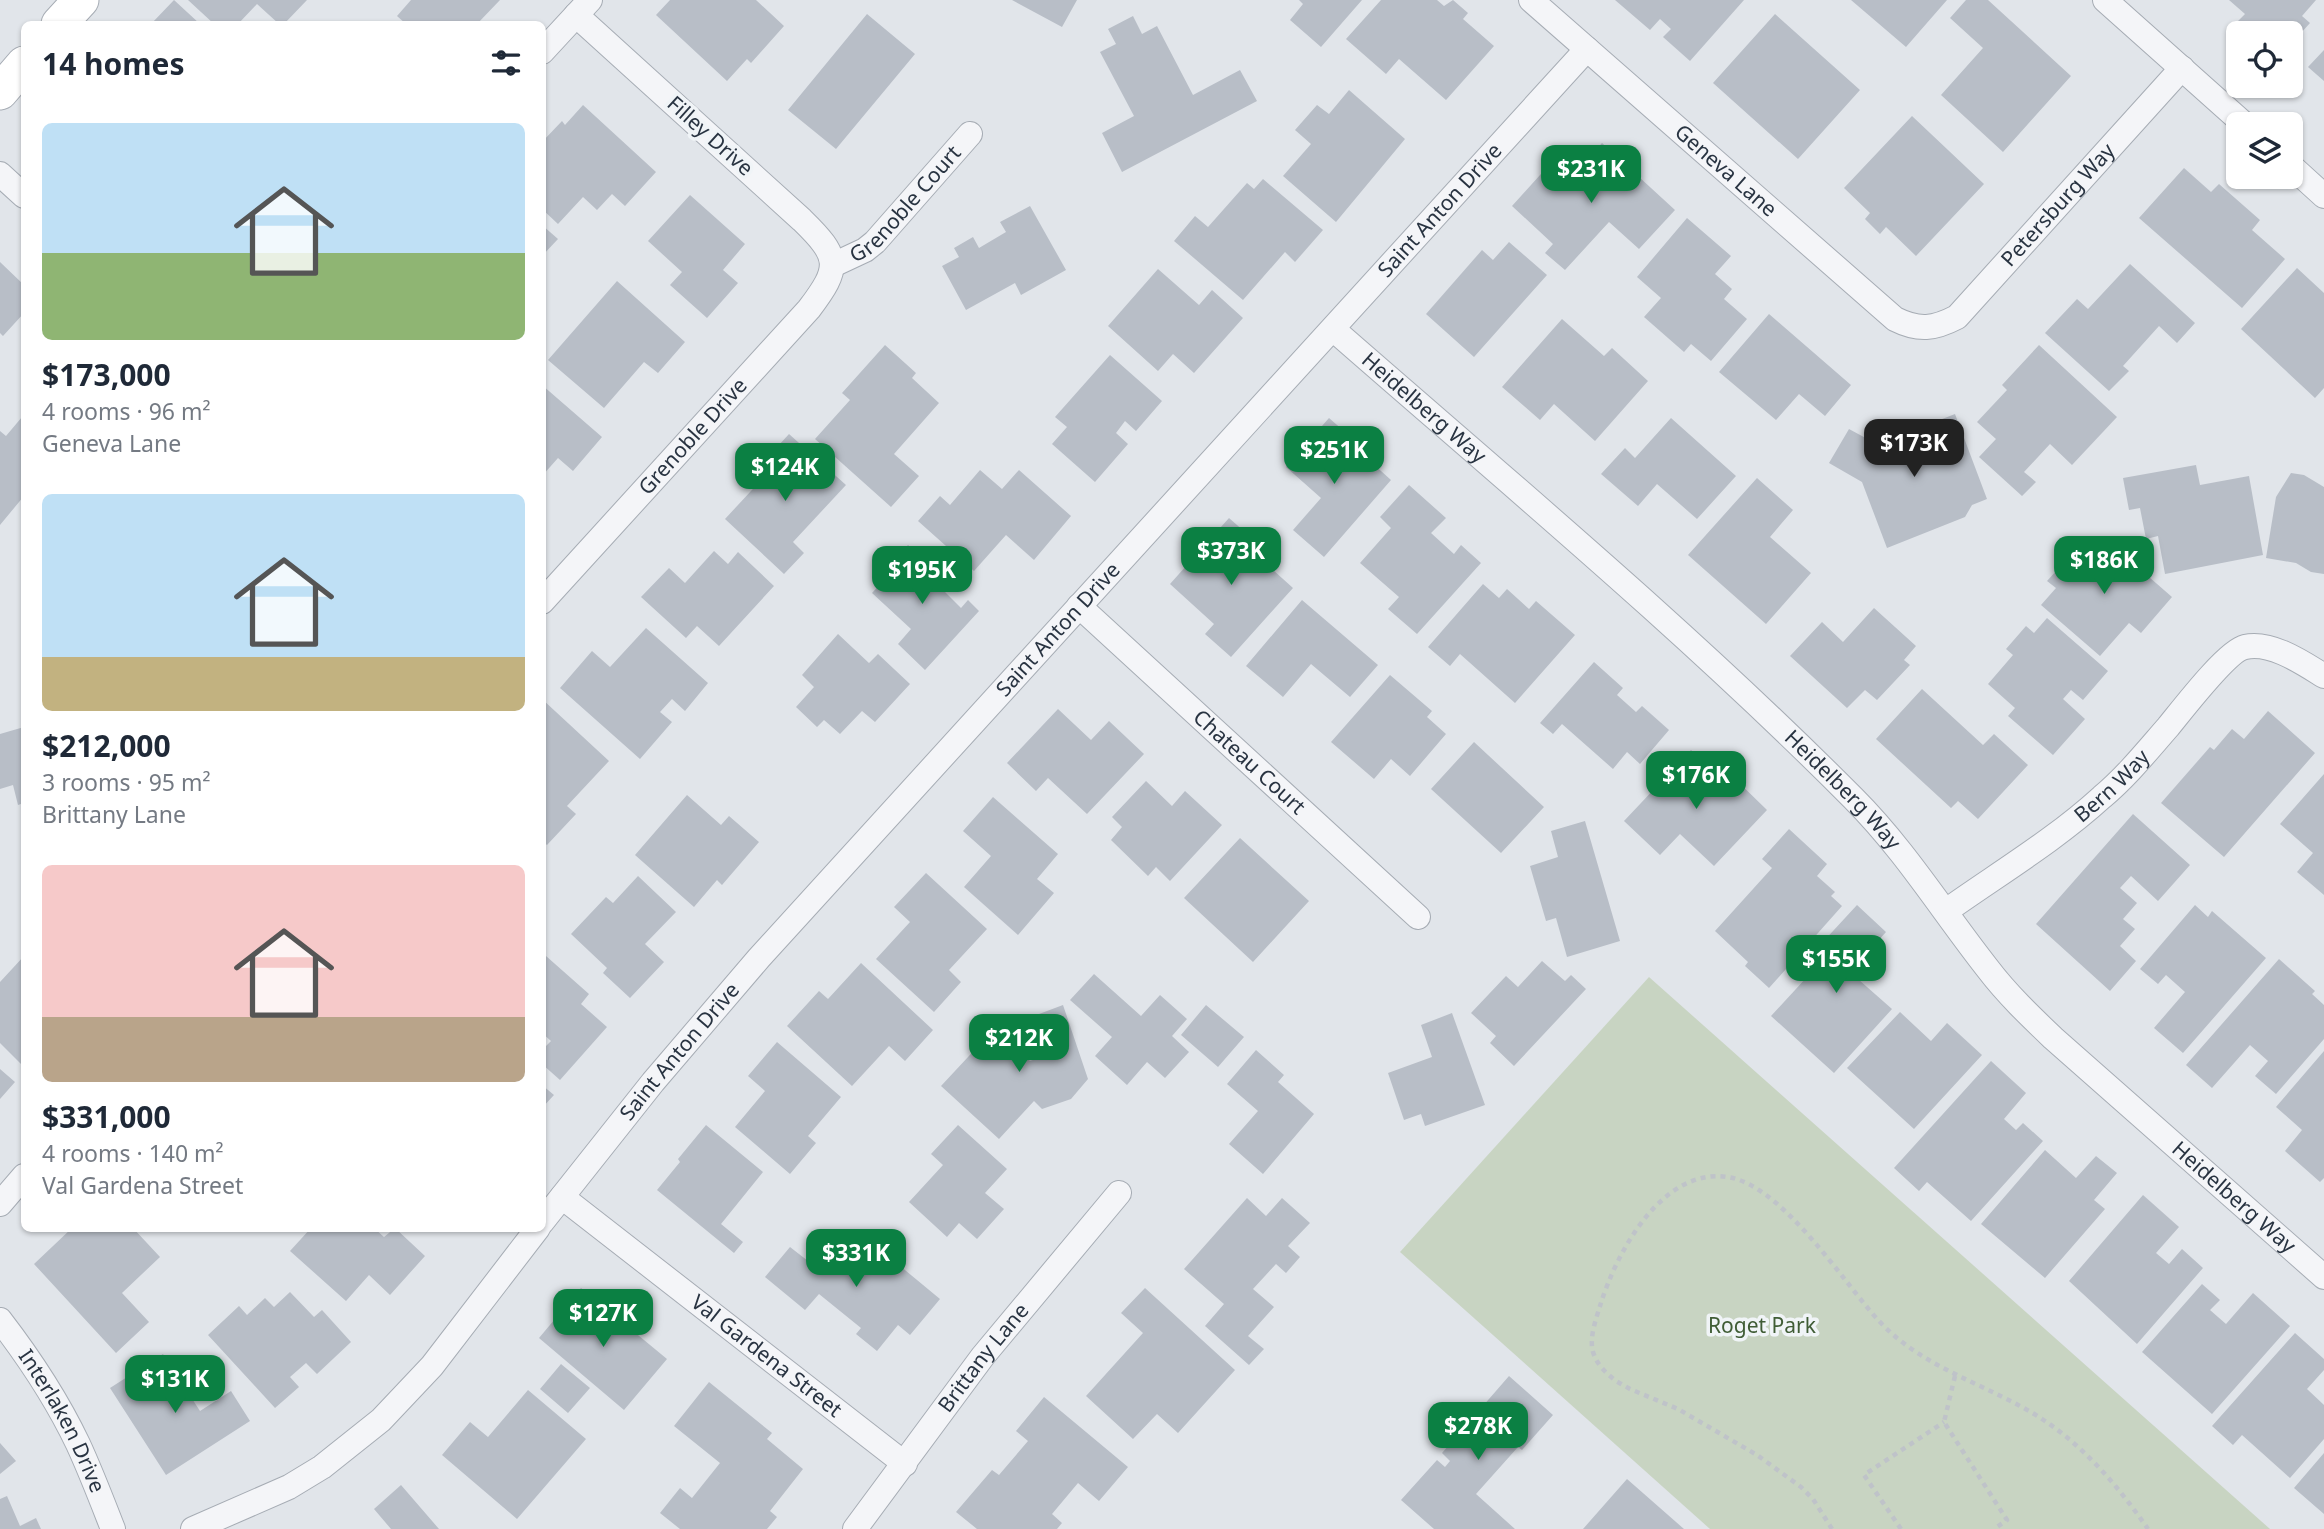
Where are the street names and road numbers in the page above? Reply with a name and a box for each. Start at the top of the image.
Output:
street label: Filley Drive [662,89,760,181]
street label: Geneva Lane [1669,118,1783,222]
street label: Saint Anton Drive [1371,137,1507,283]
street label: Petersburg Way [1994,137,2121,272]
street label: Grenoble Court [845,139,967,268]
street label: Heidelberg Way [1356,345,1493,469]
street label: Grenoble Drive [632,371,753,500]
street label: Saint Anton Drive [989,556,1126,702]
street label: Chateau Court [1188,703,1312,820]
street label: Heidelberg Way [1779,723,1908,855]
street label: Bern Way [2068,743,2155,828]
street label: Saint Anton Drive [613,976,745,1126]
street label: Heidelberg Way [2167,1134,2303,1259]
street label: Val Gardena Street [686,1288,848,1423]
street label: Brittany Lane [931,1297,1034,1418]
street label: Interlaken Drive [13,1343,112,1496]

